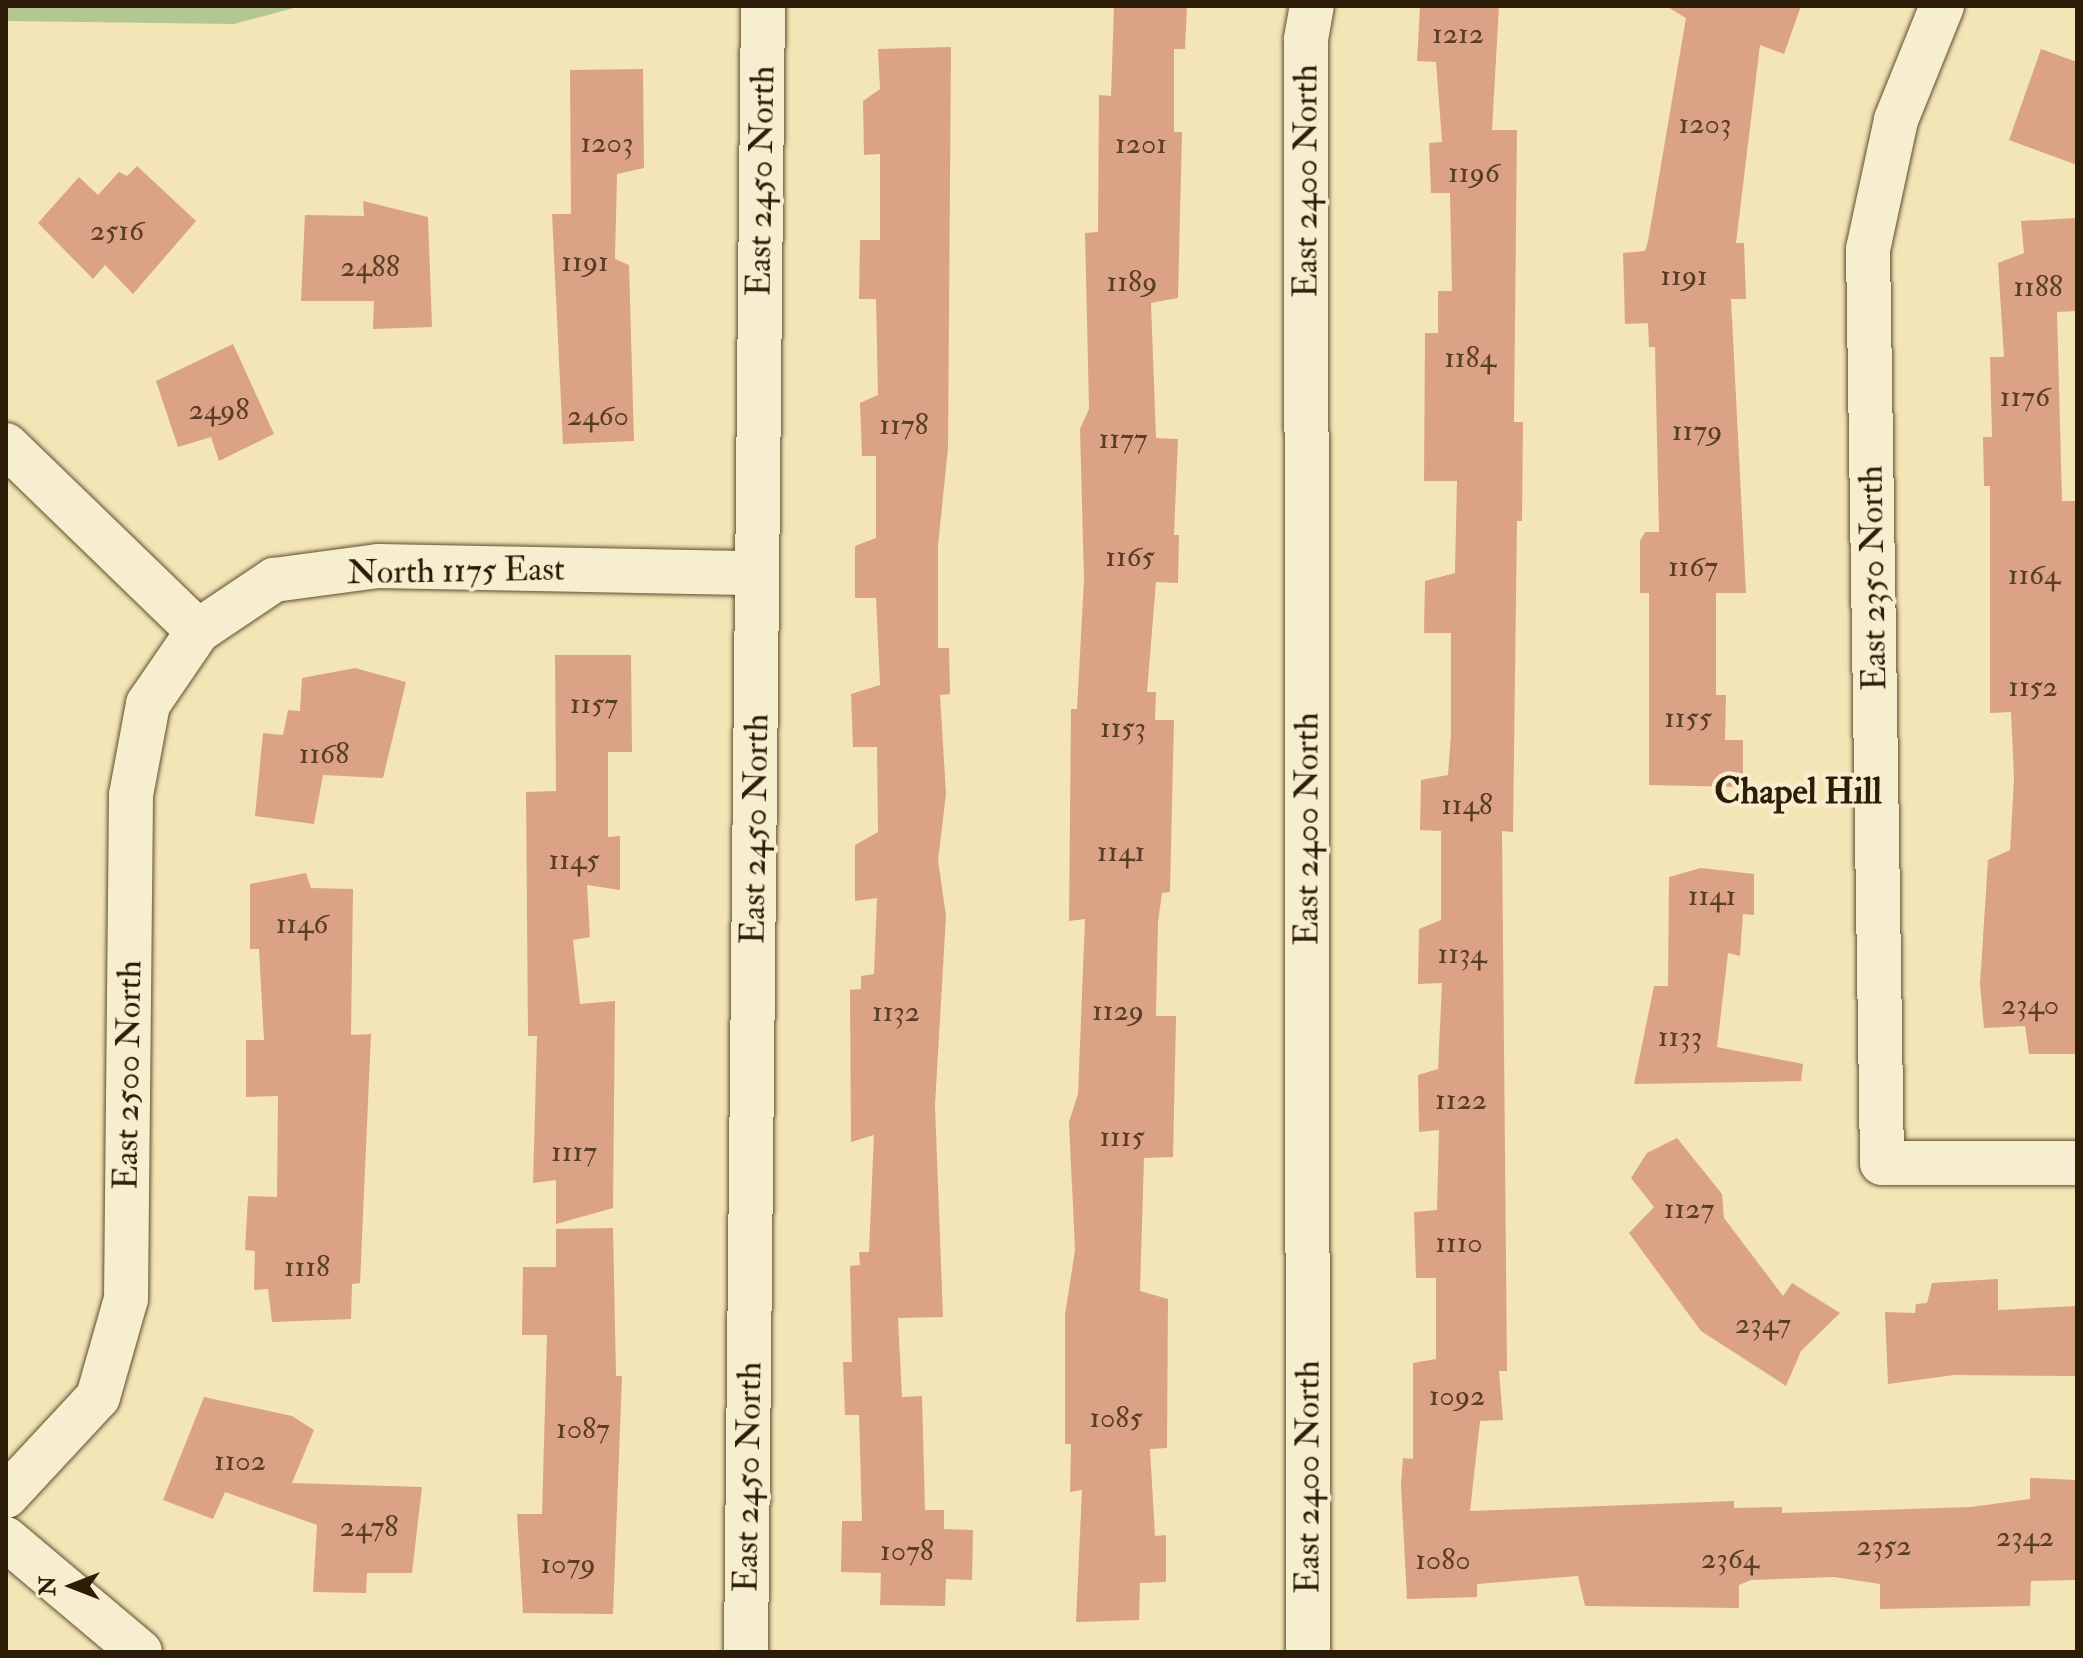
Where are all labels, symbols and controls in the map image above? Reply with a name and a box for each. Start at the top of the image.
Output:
house number: 1212 [1432,16,1484,52]
street label: East 2400 North [1286,64,1326,298]
street label: East 2450 North [739,65,783,297]
house number: 1203 [1679,106,1731,142]
house number: 1203 [581,125,633,161]
house number: 1201 [1115,126,1167,162]
house number: 1196 [1448,155,1500,191]
house number: 2516 [90,213,144,249]
house number: 1191 [561,244,609,280]
house number: 2488 [340,249,400,285]
house number: 1191 [1660,258,1708,294]
house number: 1189 [1107,264,1157,300]
house number: 1188 [2013,269,2063,305]
house number: 1184 [1444,340,1496,376]
house number: 1176 [2000,379,2050,415]
house number: 2498 [189,392,249,428]
house number: 2460 [567,398,629,434]
house number: 1178 [879,407,929,443]
house number: 1179 [1672,413,1722,449]
house number: 1177 [1099,421,1147,457]
street label: East 2350 North [1851,465,1895,691]
house number: 1165 [1105,539,1155,575]
street label: North 1175 East [347,549,565,593]
house number: 1167 [1668,549,1718,585]
house number: 1164 [2008,557,2060,593]
house number: 1152 [2008,669,2058,705]
house number: 1157 [570,686,618,722]
house number: 1155 [1664,700,1712,736]
house number: 1153 [1100,710,1146,746]
street label: East 2400 North [1287,712,1327,946]
street label: East 2450 North [733,713,777,945]
house number: 1168 [299,736,349,772]
district label: Chapel Hill [1714,770,1882,814]
house number: 1148 [1441,787,1493,823]
house number: 1141 [1097,834,1145,870]
house number: 1145 [549,842,599,878]
house number: 1141 [1688,878,1736,914]
house number: 1146 [276,906,328,942]
house number: 1134 [1437,936,1487,972]
street label: East 2500 North [106,960,150,1190]
house number: 2340 [2001,987,2059,1023]
house number: 1129 [1092,993,1144,1029]
house number: 1132 [872,994,920,1030]
house number: 1133 [1658,1019,1702,1055]
house number: 1122 [1435,1082,1487,1118]
house number: 1115 [1099,1119,1145,1155]
house number: 1117 [551,1134,597,1170]
house number: 1127 [1664,1191,1714,1227]
house number: 1110 [1435,1225,1483,1261]
house number: 1118 [284,1249,330,1285]
house number: 2347 [1735,1306,1791,1342]
street label: East 2400 North [1288,1360,1328,1594]
street label: East 2450 North [726,1361,770,1593]
house number: 1092 [1429,1378,1485,1414]
house number: 1085 [1089,1400,1143,1436]
house number: 1087 [556,1411,610,1447]
house number: 1102 [214,1443,266,1479]
house number: 2478 [340,1509,398,1545]
house number: 2342 [1996,1519,2054,1555]
house number: 2352 [1857,1528,1911,1564]
house number: 1078 [880,1533,934,1569]
house number: 2364 [1701,1541,1759,1577]
house number: 1080 [1415,1542,1471,1578]
north arrow [32,1546,112,1626]
house number: 1079 [540,1546,596,1582]
text: N [34,1576,62,1596]

